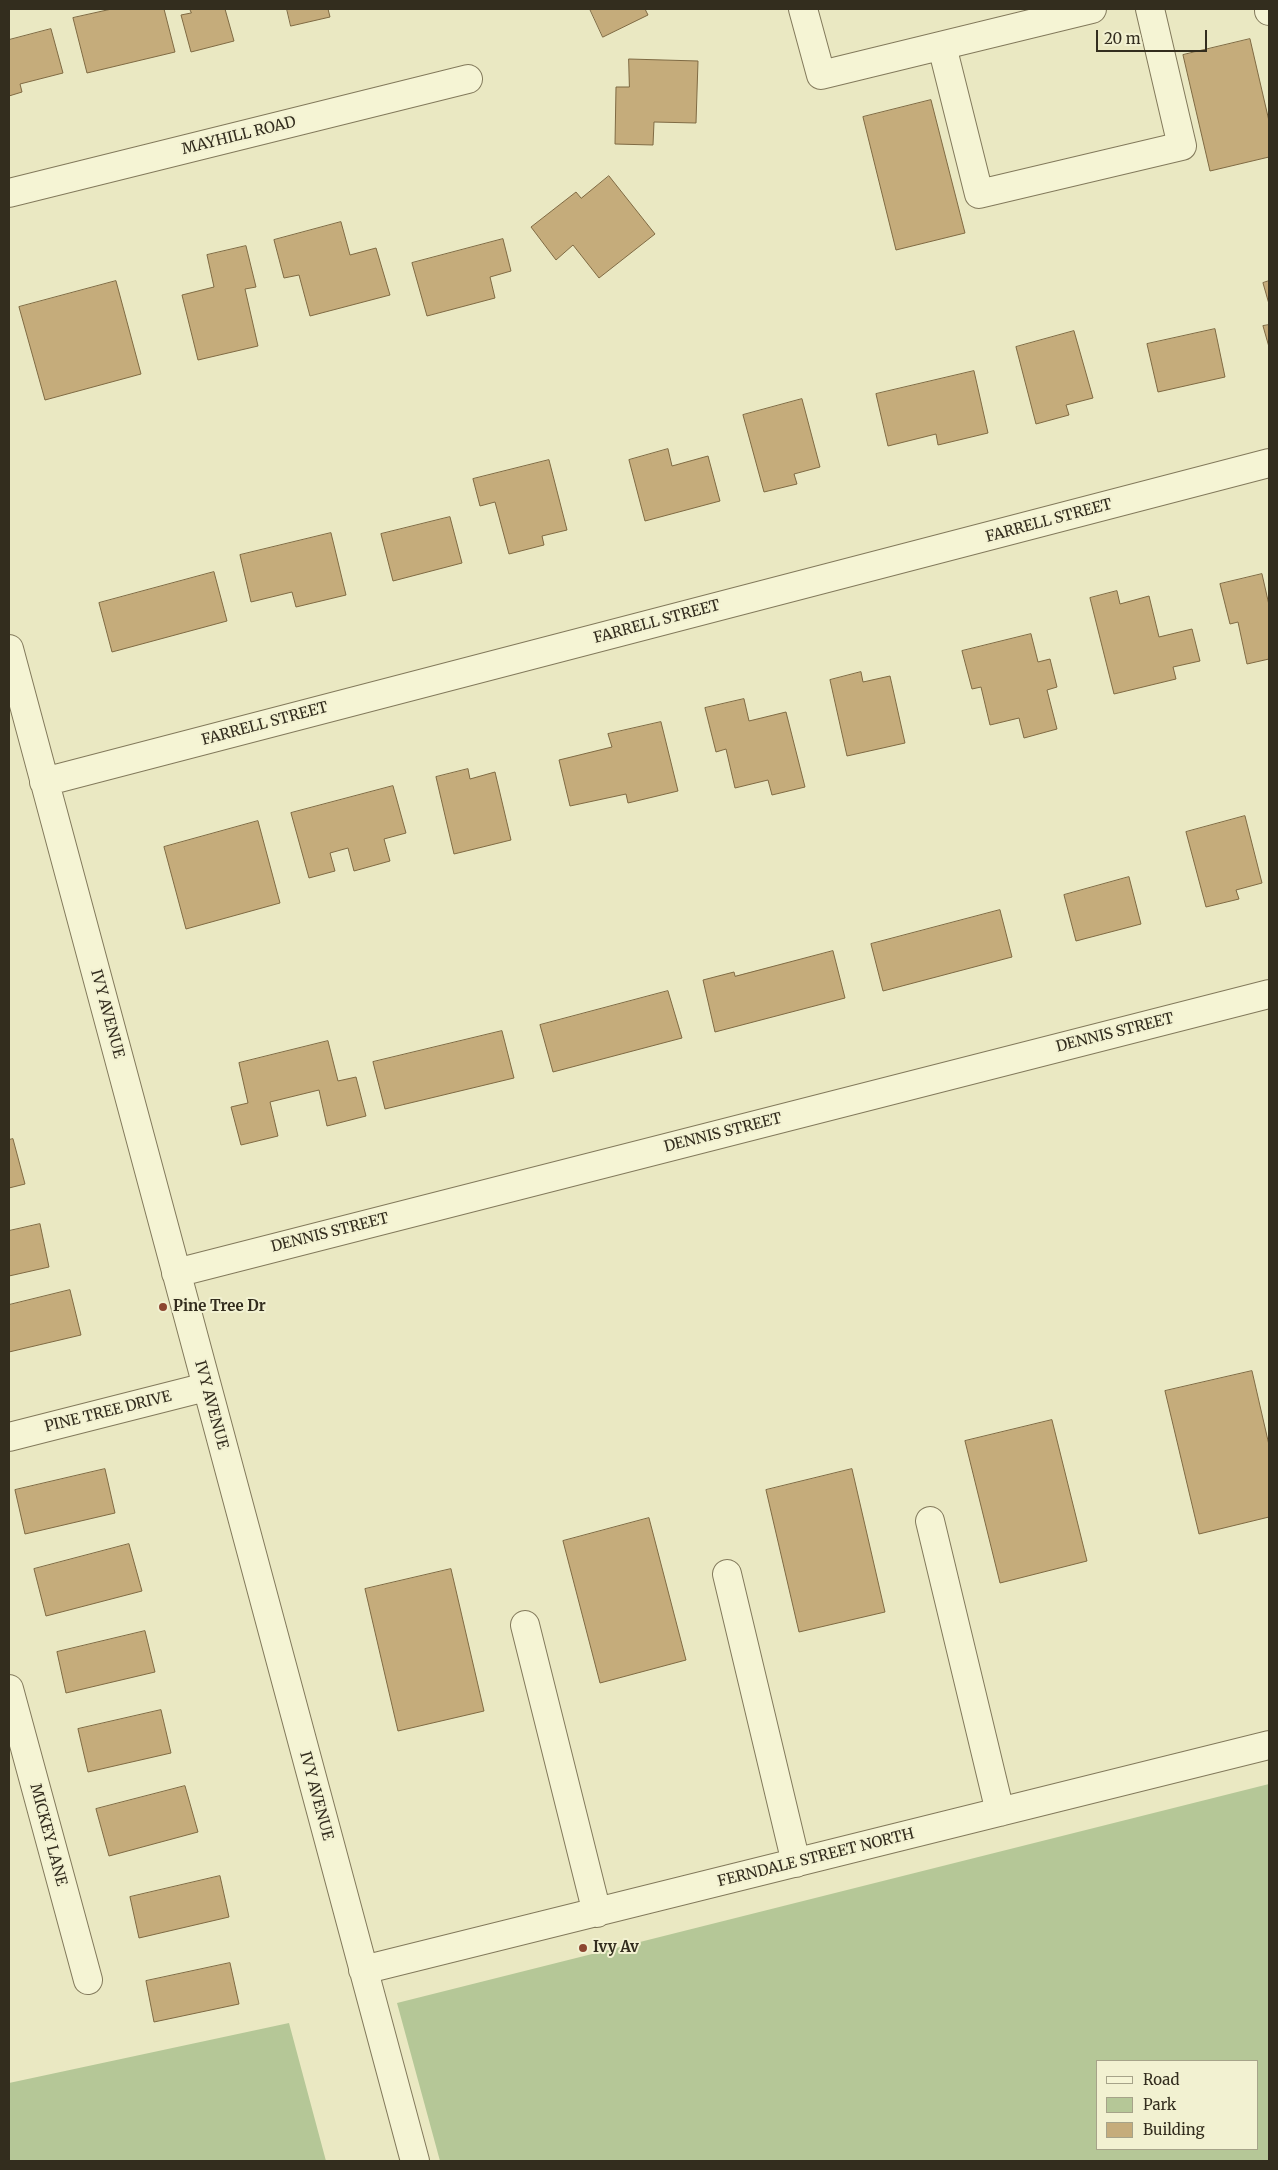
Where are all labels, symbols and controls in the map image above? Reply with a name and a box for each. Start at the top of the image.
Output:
scale bar [1098,20,1209,52]
text: 20 m [1104,29,1141,48]
street label: MAYHILL ROAD [180,113,298,159]
street label: FARRELL STREET [984,495,1114,547]
street label: FARRELL STREET [592,596,722,648]
street label: FARRELL STREET [200,698,330,750]
street label: IVY AVENUE [86,968,128,1060]
street label: DENNIS STREET [1054,1010,1176,1056]
street label: DENNIS STREET [662,1110,784,1156]
street label: DENNIS STREET [269,1210,391,1256]
place label: Pine Tree Dr [173,1298,266,1316]
marker: Pine Tree Dr [157,1301,169,1313]
street label: IVY AVENUE [190,1359,232,1451]
street label: PINE TREE DRIVE [43,1388,173,1436]
street label: IVY AVENUE [295,1750,337,1842]
street label: MICKEY LANE [26,1782,70,1888]
street label: FERNDALE STREET NORTH [716,1825,916,1891]
place label: Ivy Av [593,1939,639,1957]
marker: Ivy Av [577,1942,589,1954]
legend [1096,2060,1258,2150]
text: Road [1143,2070,1179,2089]
text: Park [1143,2095,1176,2114]
text: Building [1143,2120,1205,2139]

